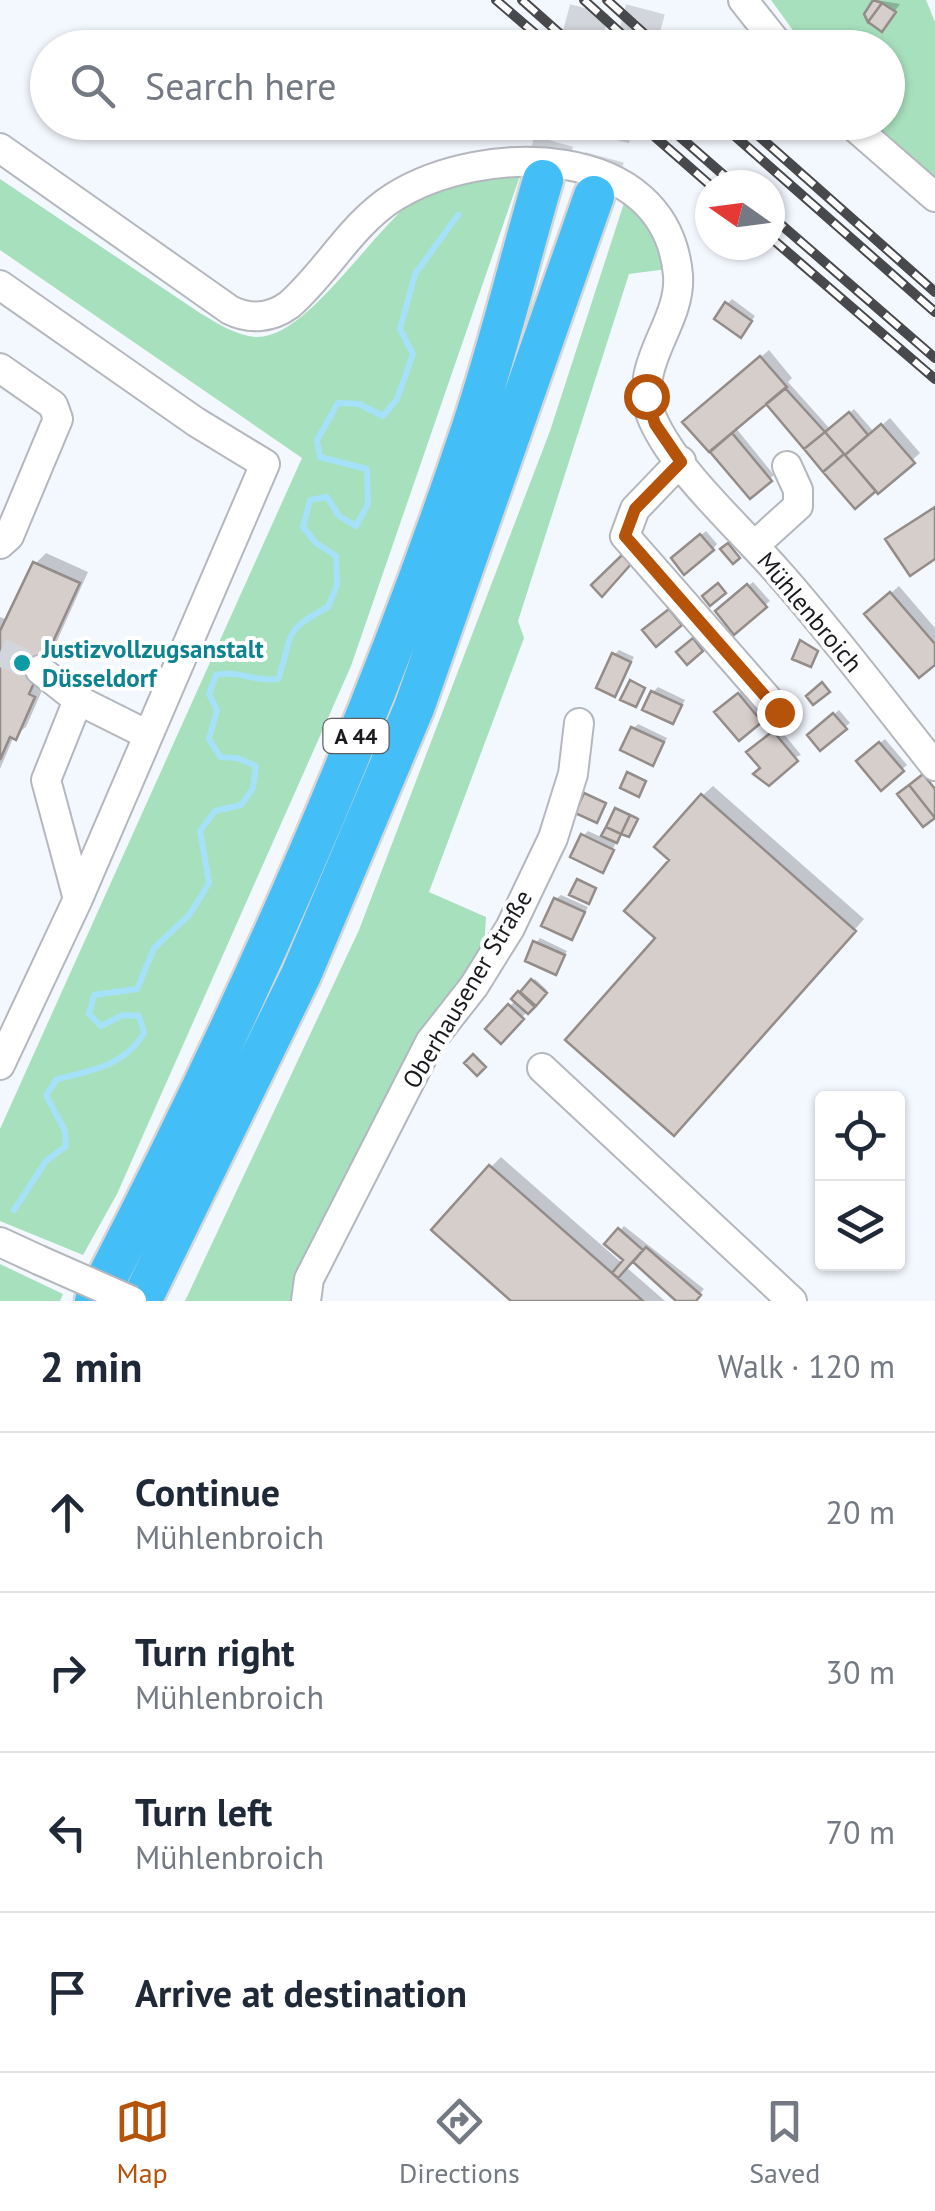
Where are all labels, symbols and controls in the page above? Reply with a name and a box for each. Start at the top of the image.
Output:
search box [30,30,905,140]
icon: search [65,58,120,113]
text: Search here [145,61,337,110]
north arrow [695,170,785,260]
route start [624,374,670,420]
street label: Mühlenbroich [750,545,870,679]
place label: Justizvollzugsanstalt Düsseldorf [41,633,264,694]
marker: Justizvollzugsanstalt Düsseldorf [11,652,33,674]
route end [757,690,803,736]
road number: A 44 [324,719,388,753]
street label: Oberhausener Straße [395,884,539,1094]
map controls [815,1091,905,1271]
button: locate [815,1091,905,1181]
button: layers [815,1181,905,1271]
text: 2 min [40,1339,142,1394]
text: Walk · 120 m [718,1345,895,1387]
text: Continue [135,1467,280,1516]
icon: ahead [40,1485,95,1540]
text: 20 m [826,1491,895,1533]
text: Mühlenbroich [135,1516,324,1558]
text: Turn right [135,1627,295,1676]
icon: right [40,1645,95,1700]
text: 30 m [826,1651,895,1693]
text: Mühlenbroich [135,1676,324,1718]
text: Turn left [135,1787,272,1836]
icon: left [40,1805,95,1860]
text: 70 m [826,1811,895,1853]
text: Mühlenbroich [135,1836,324,1878]
icon: arrive [40,1965,95,2020]
text: Arrive at destination [135,1968,467,2017]
tab: Map [115,2094,170,2191]
tab: Directions [399,2094,520,2191]
tab: Saved [749,2094,820,2191]

